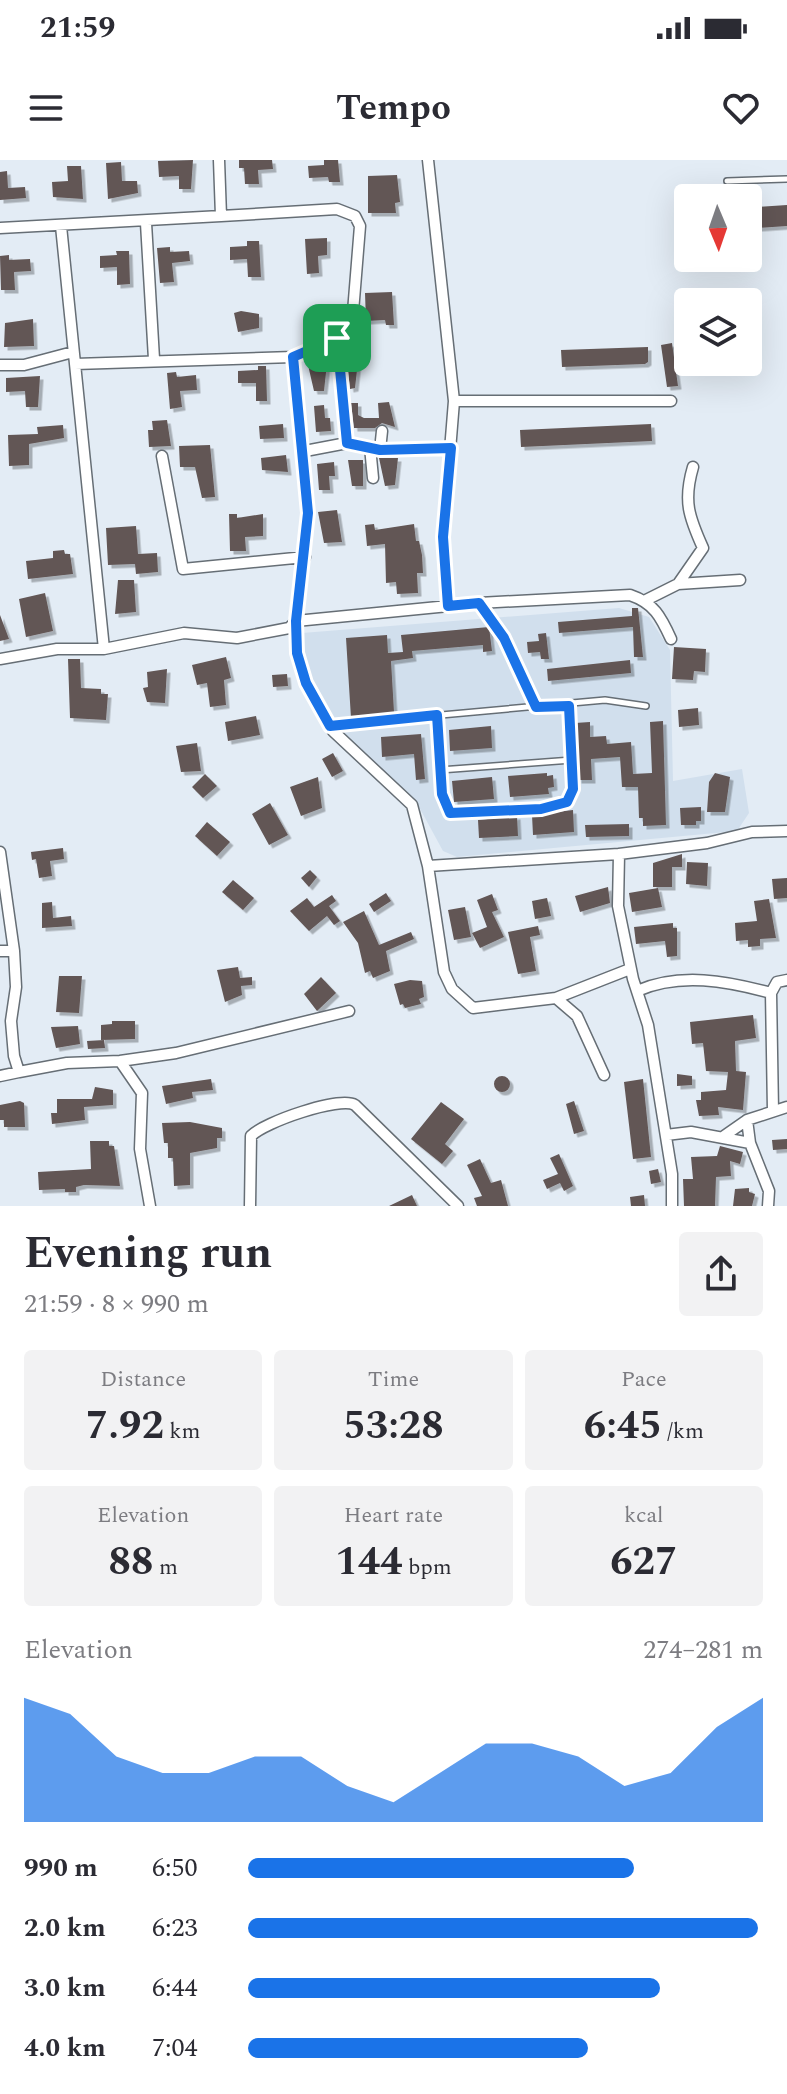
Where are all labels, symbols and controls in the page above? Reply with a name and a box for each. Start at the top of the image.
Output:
text: 21:59 [40,5,115,51]
text: Tempo [336,81,451,136]
icon: menu [24,86,68,130]
icon: heart [719,86,763,130]
north arrow [674,184,762,272]
map controls [674,184,762,376]
button: layers [674,288,762,376]
pin [303,304,371,372]
icon: arrive [315,316,359,360]
text: Evening run [24,1220,272,1287]
button: share [679,1232,763,1316]
text: 21:59 · 8 × 990 m [24,1284,209,1324]
text: Distance [100,1363,186,1396]
text: Time [368,1363,419,1396]
text: Pace [621,1363,667,1396]
text: 7.92 [86,1396,164,1457]
text: 53:28 [343,1396,444,1457]
text: 6:45 [584,1396,662,1457]
text: km [164,1415,201,1448]
text: /km [662,1415,704,1448]
text: Elevation [97,1499,189,1532]
text: Heart rate [344,1499,443,1532]
text: kcal [624,1499,664,1532]
text: 88 [109,1532,153,1593]
text: 144 [335,1532,403,1593]
text: 627 [610,1532,677,1593]
text: m [153,1551,178,1584]
text: bpm [403,1551,452,1584]
text: Elevation [24,1630,133,1670]
text: 274–281 m [643,1630,763,1670]
text: 990 m [24,1848,98,1888]
text: 6:50 [152,1848,198,1888]
text: 2.0 km [24,1908,106,1948]
text: 6:23 [152,1908,198,1948]
text: 3.0 km [24,1968,106,2008]
text: 6:44 [152,1968,198,2008]
text: 4.0 km [24,2028,106,2068]
text: 7:04 [152,2028,198,2068]

